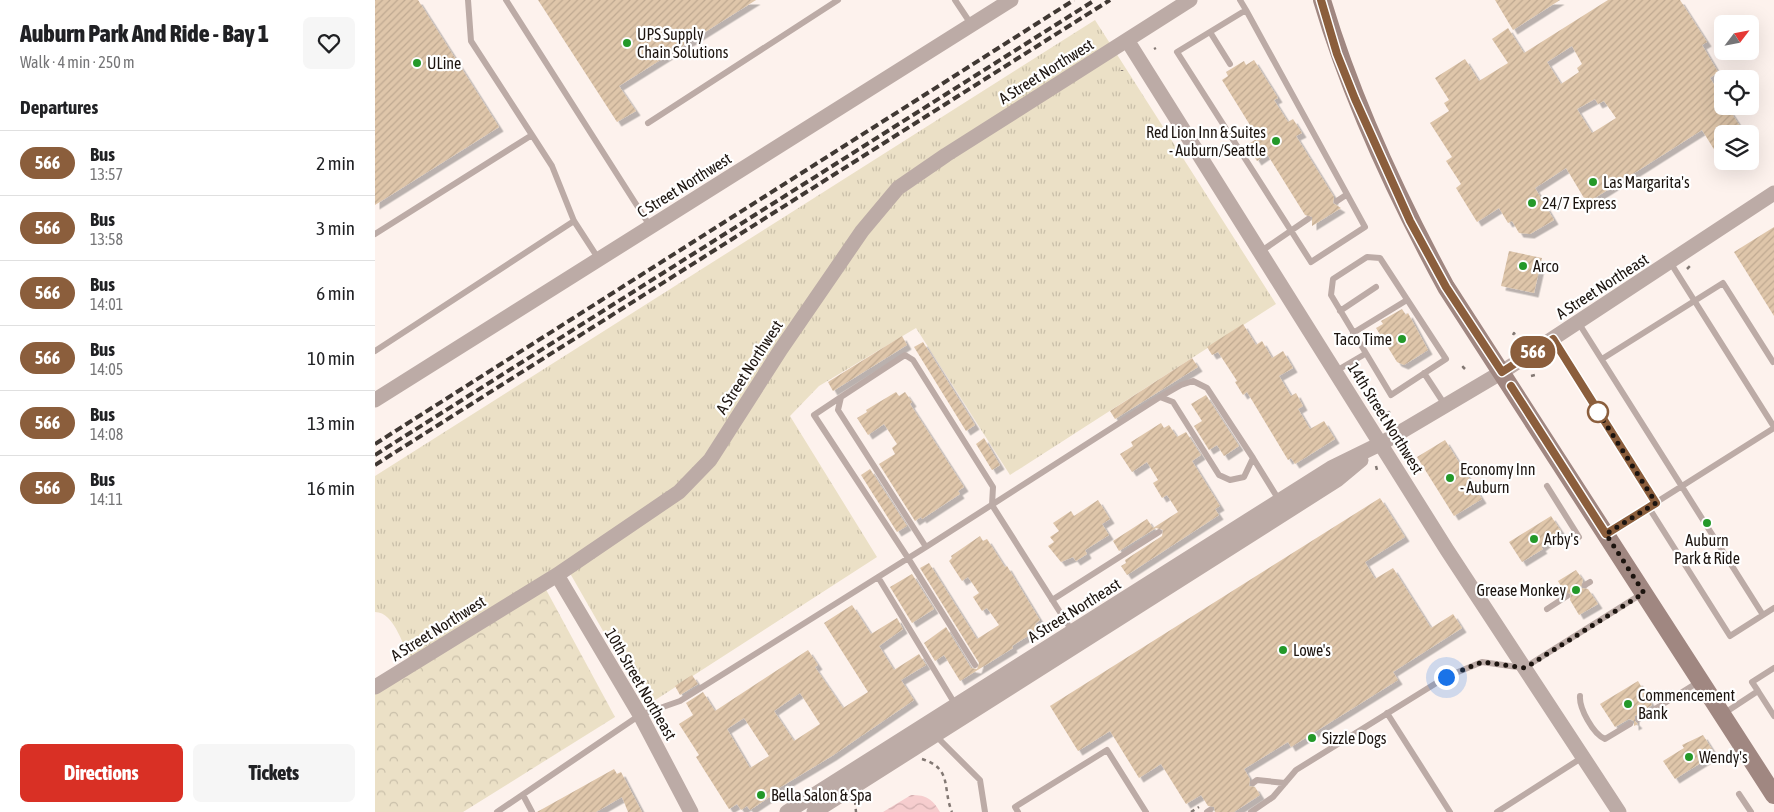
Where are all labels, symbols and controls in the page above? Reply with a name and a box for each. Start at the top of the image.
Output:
north arrow [1714,15,1759,60]
map controls [1714,15,1759,170]
button: heart [303,17,355,69]
text: Auburn Park And Ride - Bay 1 [20,20,269,47]
place label: UPS Supply Chain Solutions [637,25,729,61]
street label: A Street Northwest [995,35,1097,107]
marker: UPS Supply Chain Solutions [621,37,633,49]
text: Walk · 4 min · 250 m [20,53,134,71]
place label: ULine [427,54,461,72]
marker: ULine [411,57,423,69]
button: locate [1714,70,1759,115]
text: Departures [20,96,98,118]
place label: Red Lion Inn & Suites - Auburn/Seattle [1146,123,1266,159]
button: layers [1714,125,1759,170]
marker: Red Lion Inn & Suites - Auburn/Seattle [1270,135,1282,147]
text: Bus [90,143,115,165]
street label: C Street Northwest [634,149,735,221]
text: 566 [35,152,60,173]
text: 2 min [316,152,355,174]
text: 13:57 [90,165,123,183]
place label: Las Margarita's [1603,173,1690,192]
marker: Las Margarita's [1587,176,1599,188]
place label: 24/7 Express [1542,194,1617,213]
marker: 24/7 Express [1526,197,1538,209]
text: Bus [90,208,115,230]
text: 566 [35,217,60,238]
text: 3 min [316,217,355,239]
text: 13:58 [90,230,123,248]
street label: A Street Northeast [1553,249,1652,322]
place label: Arco [1533,257,1559,275]
marker: Arco [1517,260,1529,272]
text: Bus [90,273,115,295]
text: 566 [35,282,60,303]
text: 6 min [316,282,355,304]
text: 14:01 [90,295,123,313]
street label: A Street Northwest [712,316,786,417]
place label: Taco Time [1334,330,1392,348]
marker: Taco Time [1396,333,1408,345]
line badge: 566 [1504,336,1562,368]
text: Bus [90,338,115,360]
text: 566 [1520,341,1546,362]
text: 566 [35,347,60,368]
text: 10 min [307,347,355,369]
street label: 14th Street Northwest [1345,359,1428,477]
text: 14:05 [90,360,123,378]
unlabelled marker [1587,401,1609,423]
text: Bus [90,403,115,425]
text: 566 [35,412,60,433]
text: 13 min [307,412,355,434]
text: 14:08 [90,425,123,443]
place label: Economy Inn - Auburn [1460,460,1535,496]
text: Bus [90,468,115,490]
marker: Economy Inn - Auburn [1444,472,1456,484]
text: 566 [35,477,60,498]
text: 16 min [307,477,355,499]
text: 14:11 [90,490,123,508]
marker: Auburn Park & Ride [1701,517,1713,529]
place label: Arby's [1544,530,1579,549]
place label: Auburn Park & Ride [1674,531,1740,567]
marker: Arby's [1528,533,1540,545]
street label: A Street Northeast [1024,574,1124,646]
place label: Grease Monkey [1477,581,1566,600]
marker: Grease Monkey [1570,584,1582,596]
street label: A Street Northwest [387,592,489,664]
street label: 10th Street Northeast [602,625,680,743]
place label: Lowe's [1293,641,1331,659]
marker: Lowe's [1277,644,1289,656]
your location [1434,665,1459,690]
place label: Commencement Bank [1638,686,1736,722]
marker: Commencement Bank [1622,698,1634,710]
place label: Sizzle Dogs [1322,729,1387,748]
marker: Sizzle Dogs [1306,732,1318,744]
button: Directions [20,744,183,802]
button: Tickets [193,744,355,802]
place label: Wendy's [1699,748,1748,767]
marker: Wendy's [1683,751,1695,763]
place label: Bella Salon & Spa [771,786,872,805]
marker: Bella Salon & Spa [755,789,767,801]

